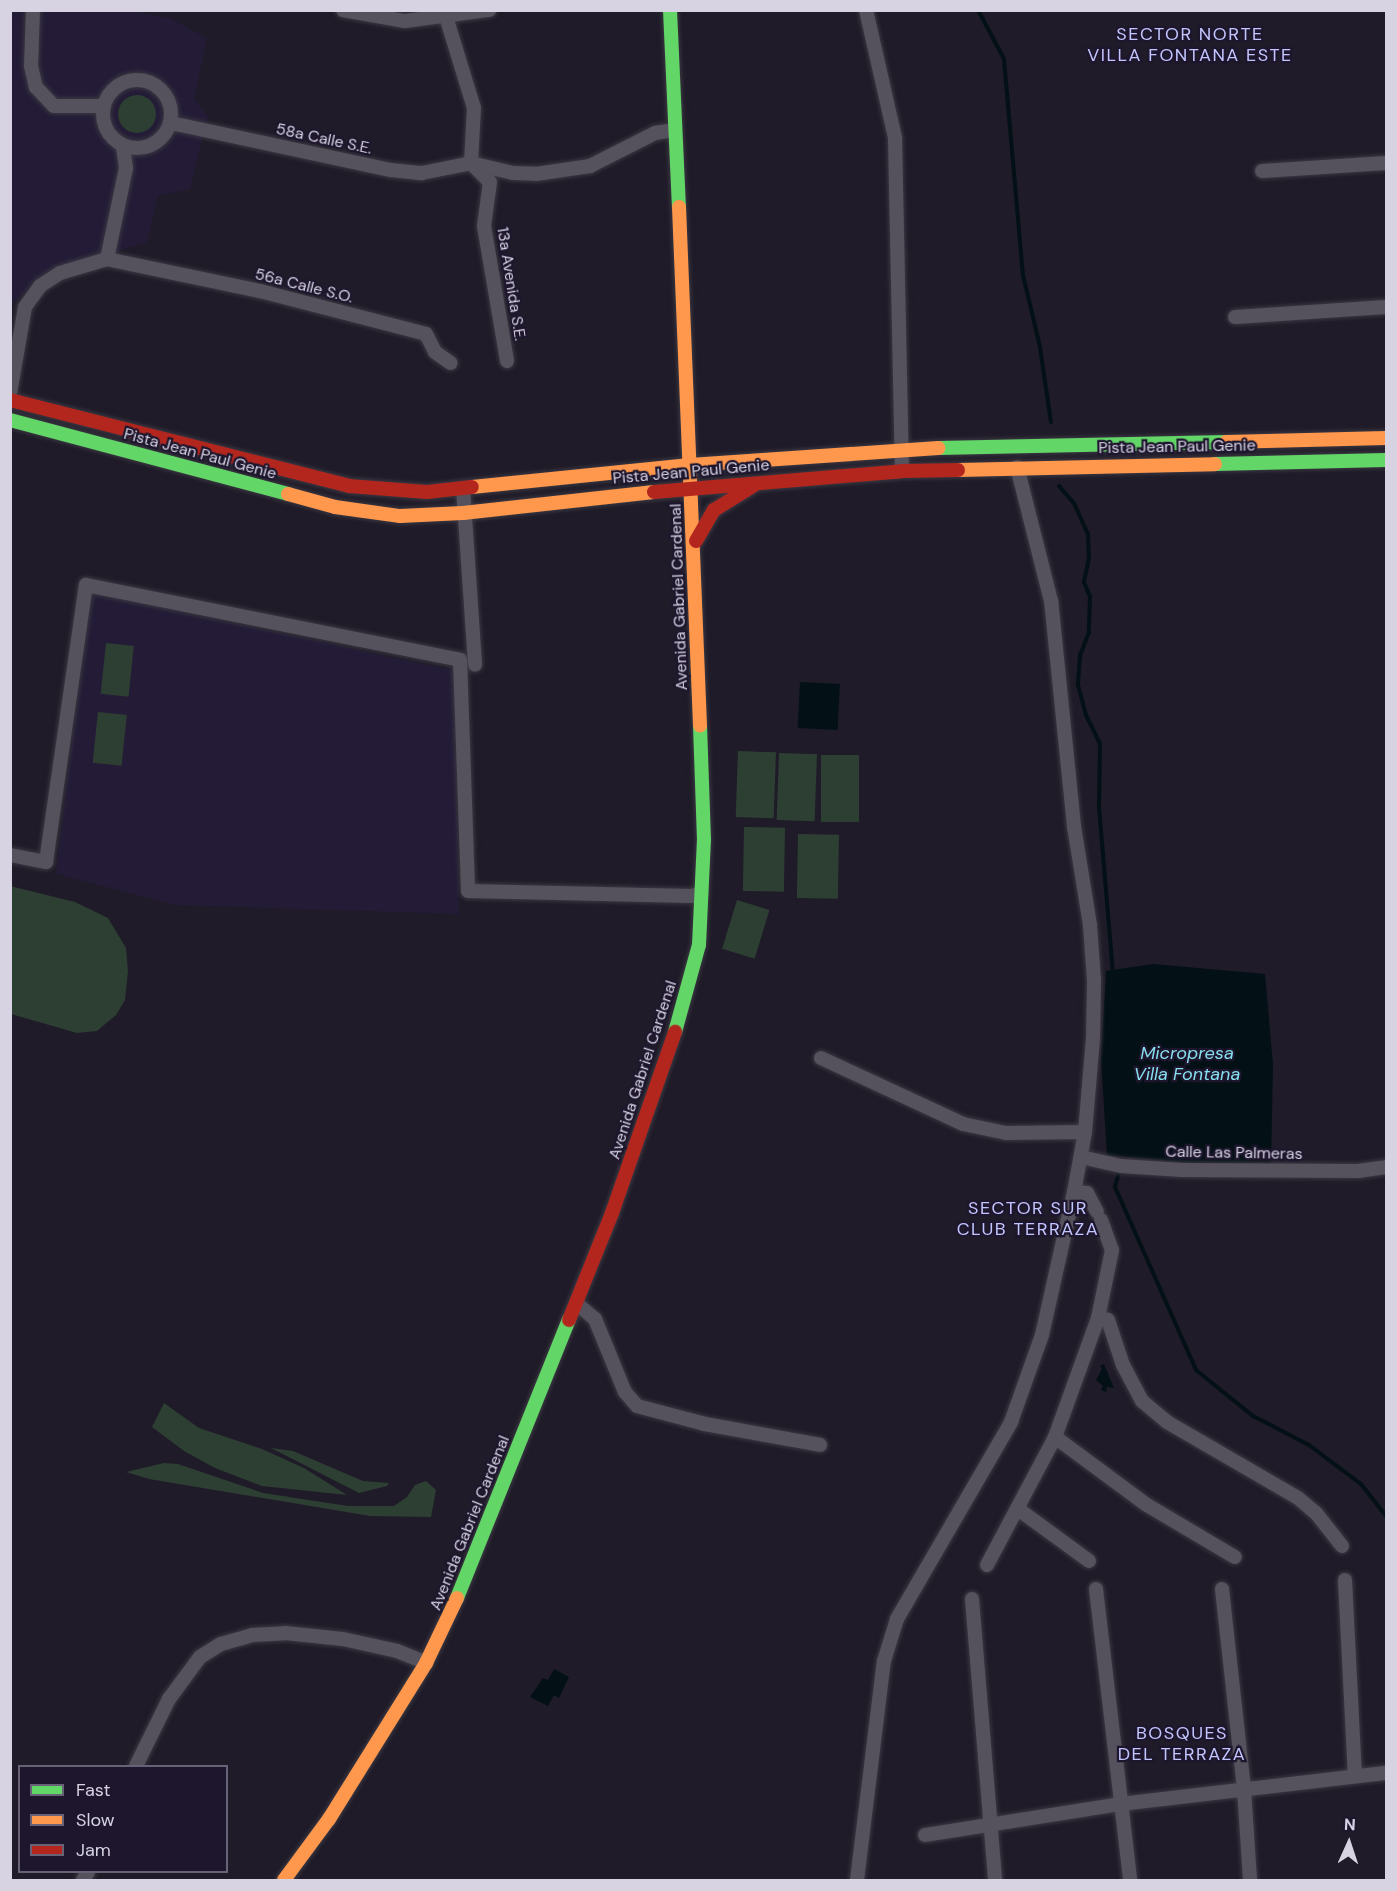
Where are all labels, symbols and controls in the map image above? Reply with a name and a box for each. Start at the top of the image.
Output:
district label: SECTOR NORTE VILLA FONTANA ESTE [1087,24,1293,66]
street label: 58a Calle S.E. [274,119,374,159]
street label: 13a Avenida S.E. [493,226,529,342]
street label: 56a Calle S.O. [253,265,355,307]
street label: Pista Jean Paul Genie [122,424,278,484]
street label: Pista Jean Paul Genie [1098,436,1256,458]
street label: Pista Jean Paul Genie [612,456,770,488]
street label: Avenida Gabriel Cardenal [666,503,692,691]
street label: Avenida Gabriel Cardenal [605,978,681,1162]
water label: Micropresa Villa Fontana [1134,1043,1240,1086]
street label: Calle Las Palmeras [1165,1142,1303,1164]
district label: SECTOR SUR CLUB TERRAZA [957,1198,1099,1240]
street label: Avenida Gabriel Cardenal [426,1433,514,1613]
district label: BOSQUES DEL TERRAZA [1118,1723,1246,1766]
legend [18,1765,228,1873]
text: Fast [76,1778,111,1802]
text: Slow [76,1808,115,1832]
north arrow [1319,1813,1379,1873]
text: N [1344,1814,1356,1835]
text: Jam [76,1838,111,1862]

